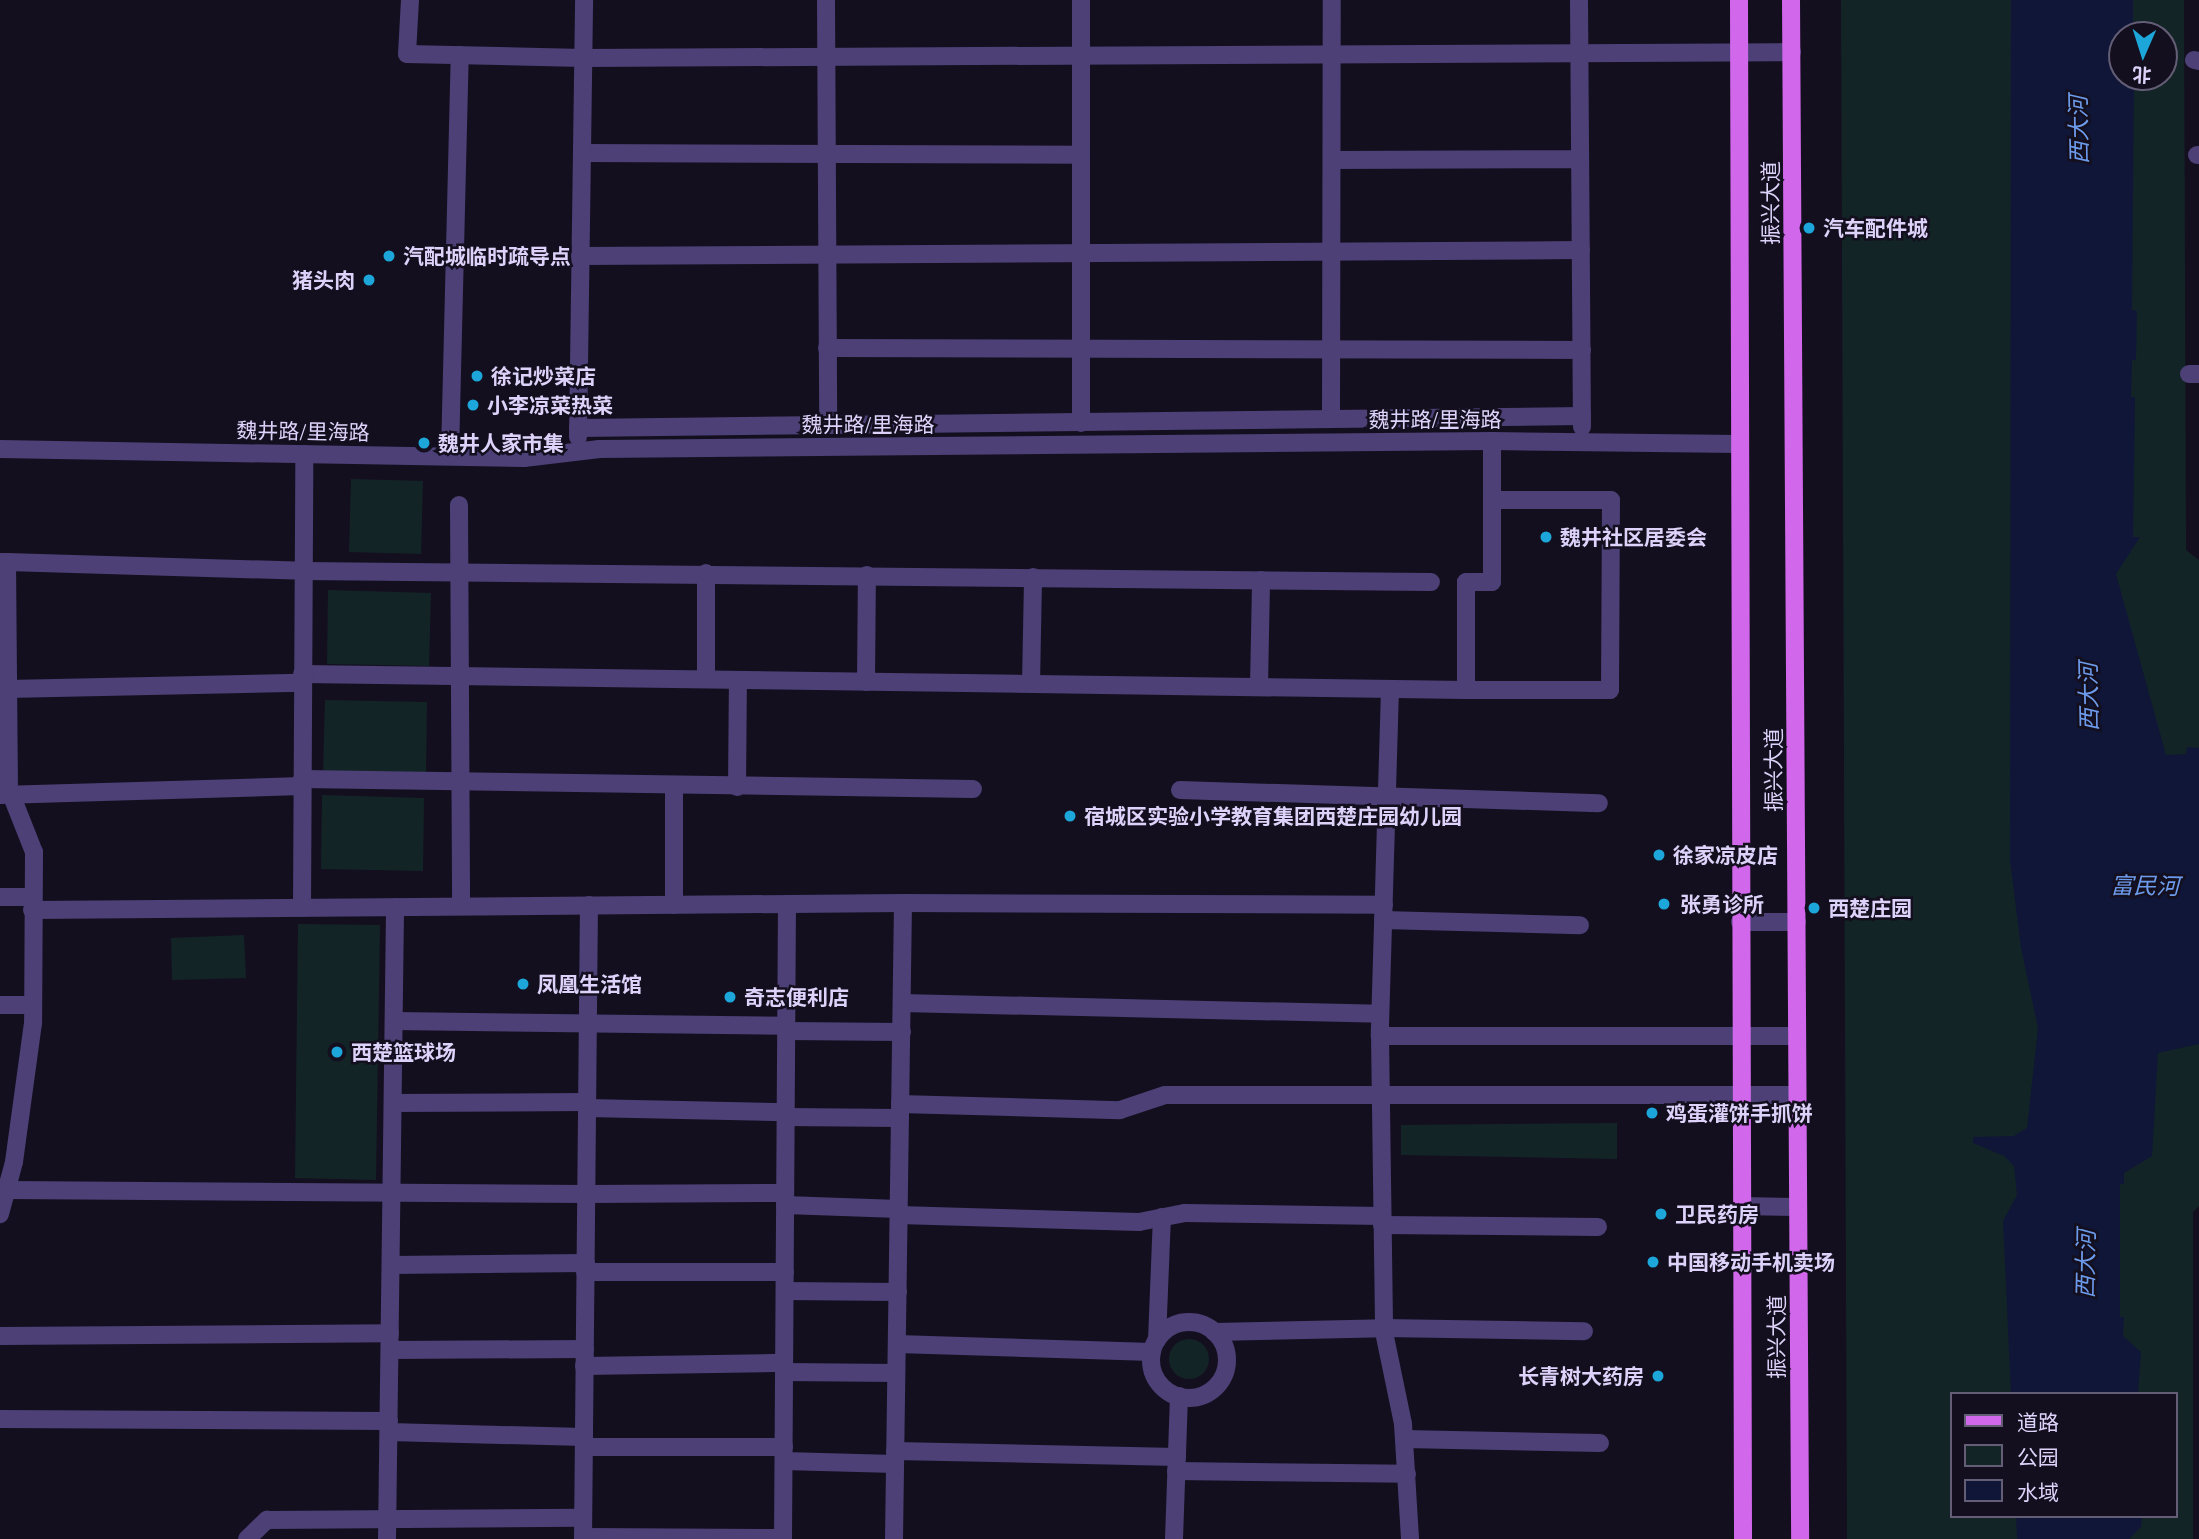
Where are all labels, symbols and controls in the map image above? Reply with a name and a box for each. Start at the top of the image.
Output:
north arrow [2108,21,2178,91]
text: 北 [2132,63,2152,86]
water label: 西大河 [2065,95,2093,165]
street label: 振兴大道 [1757,161,1783,245]
place label: 汽车配件城 [1823,215,1928,241]
marker: 汽车配件城 [1801,220,1817,236]
place label: 汽配城临时疏导点 [403,243,571,269]
marker: 汽配城临时疏导点 [381,248,397,264]
place label: 猪头肉 [292,267,355,293]
marker: 猪头肉 [361,272,377,288]
place label: 徐记炒菜店 [491,363,596,389]
marker: 徐记炒菜店 [469,368,485,384]
place label: 小李凉菜热菜 [487,392,613,418]
marker: 小李凉菜热菜 [465,397,481,413]
street label: 魏井路/里海路 [1368,406,1502,432]
street label: 魏井路/里海路 [801,411,935,437]
street label: 魏井路/里海路 [236,417,370,445]
place label: 魏井人家市集 [438,430,564,456]
marker: 魏井人家市集 [416,435,432,451]
place label: 魏井社区居委会 [1560,524,1707,550]
marker: 魏井社区居委会 [1538,529,1554,545]
water label: 西大河 [2075,662,2103,732]
street label: 振兴大道 [1760,728,1786,812]
place label: 宿城区实验小学教育集团西楚庄园幼儿园 [1084,803,1462,829]
marker: 宿城区实验小学教育集团西楚庄园幼儿园 [1062,808,1078,824]
place label: 徐家凉皮店 [1673,842,1778,868]
marker: 徐家凉皮店 [1651,847,1667,863]
water label: 富民河 [2110,872,2180,900]
place label: 张勇诊所 [1680,891,1764,917]
marker: 张勇诊所 [1654,894,1674,914]
place label: 西楚庄园 [1828,895,1912,921]
marker: 西楚庄园 [1806,900,1822,916]
place label: 凤凰生活馆 [537,971,642,997]
marker: 凤凰生活馆 [515,976,531,992]
place label: 奇志便利店 [744,984,849,1010]
marker: 奇志便利店 [722,989,738,1005]
place label: 西楚篮球场 [351,1039,456,1065]
marker: 西楚篮球场 [329,1044,345,1060]
place label: 鸡蛋灌饼手抓饼 [1666,1100,1813,1126]
marker: 鸡蛋灌饼手抓饼 [1644,1105,1660,1121]
place label: 卫民药房 [1675,1201,1759,1227]
marker: 卫民药房 [1653,1206,1669,1222]
water label: 西大河 [2072,1229,2100,1299]
place label: 中国移动手机卖场 [1667,1249,1835,1275]
marker: 中国移动手机卖场 [1645,1254,1661,1270]
street label: 振兴大道 [1763,1295,1789,1379]
place label: 长青树大药房 [1518,1363,1644,1389]
marker: 长青树大药房 [1650,1368,1666,1384]
legend [1951,1392,2178,1518]
text: 道路 [2017,1410,2059,1434]
text: 公园 [2017,1445,2059,1469]
text: 水域 [2017,1480,2059,1504]

